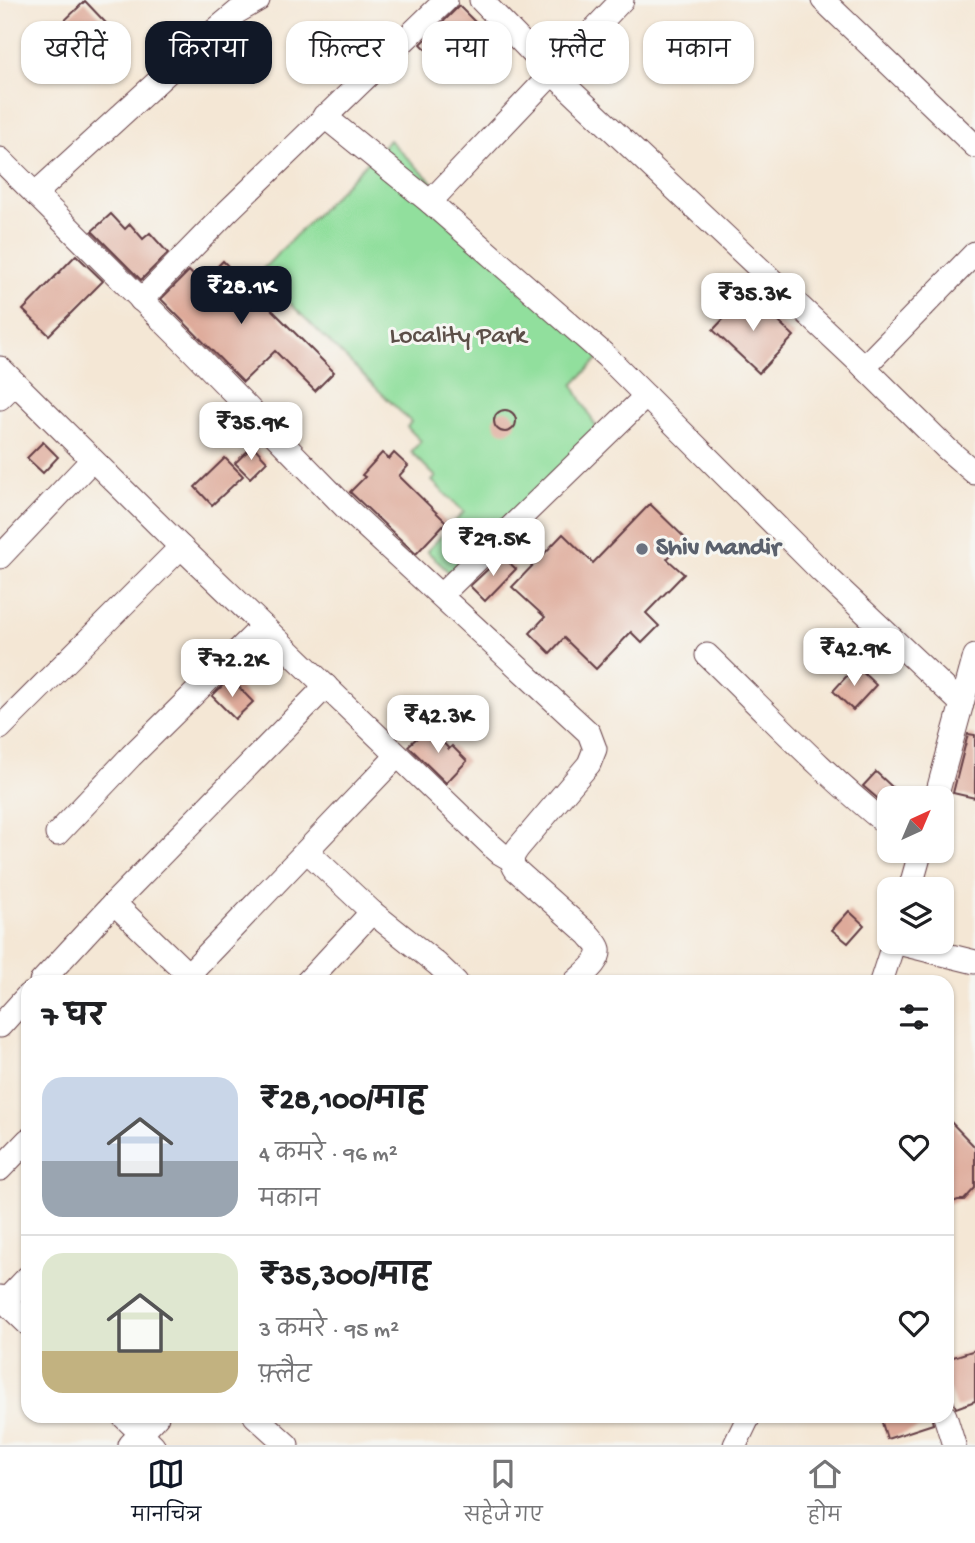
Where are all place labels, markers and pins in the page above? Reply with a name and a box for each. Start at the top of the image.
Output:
pin: ₹28.1K [184,266,298,326]
pin: ₹35.3K [696,274,810,333]
pin: ₹35.9K [194,402,308,462]
pin: ₹29.5K [436,518,550,578]
place label: Shiv Mandir [656,534,783,565]
marker: Shiv Mandir [634,541,650,557]
pin: ₹42.9K [797,628,911,688]
pin: ₹72.2K [175,640,289,699]
pin: ₹42.3K [381,696,495,755]

